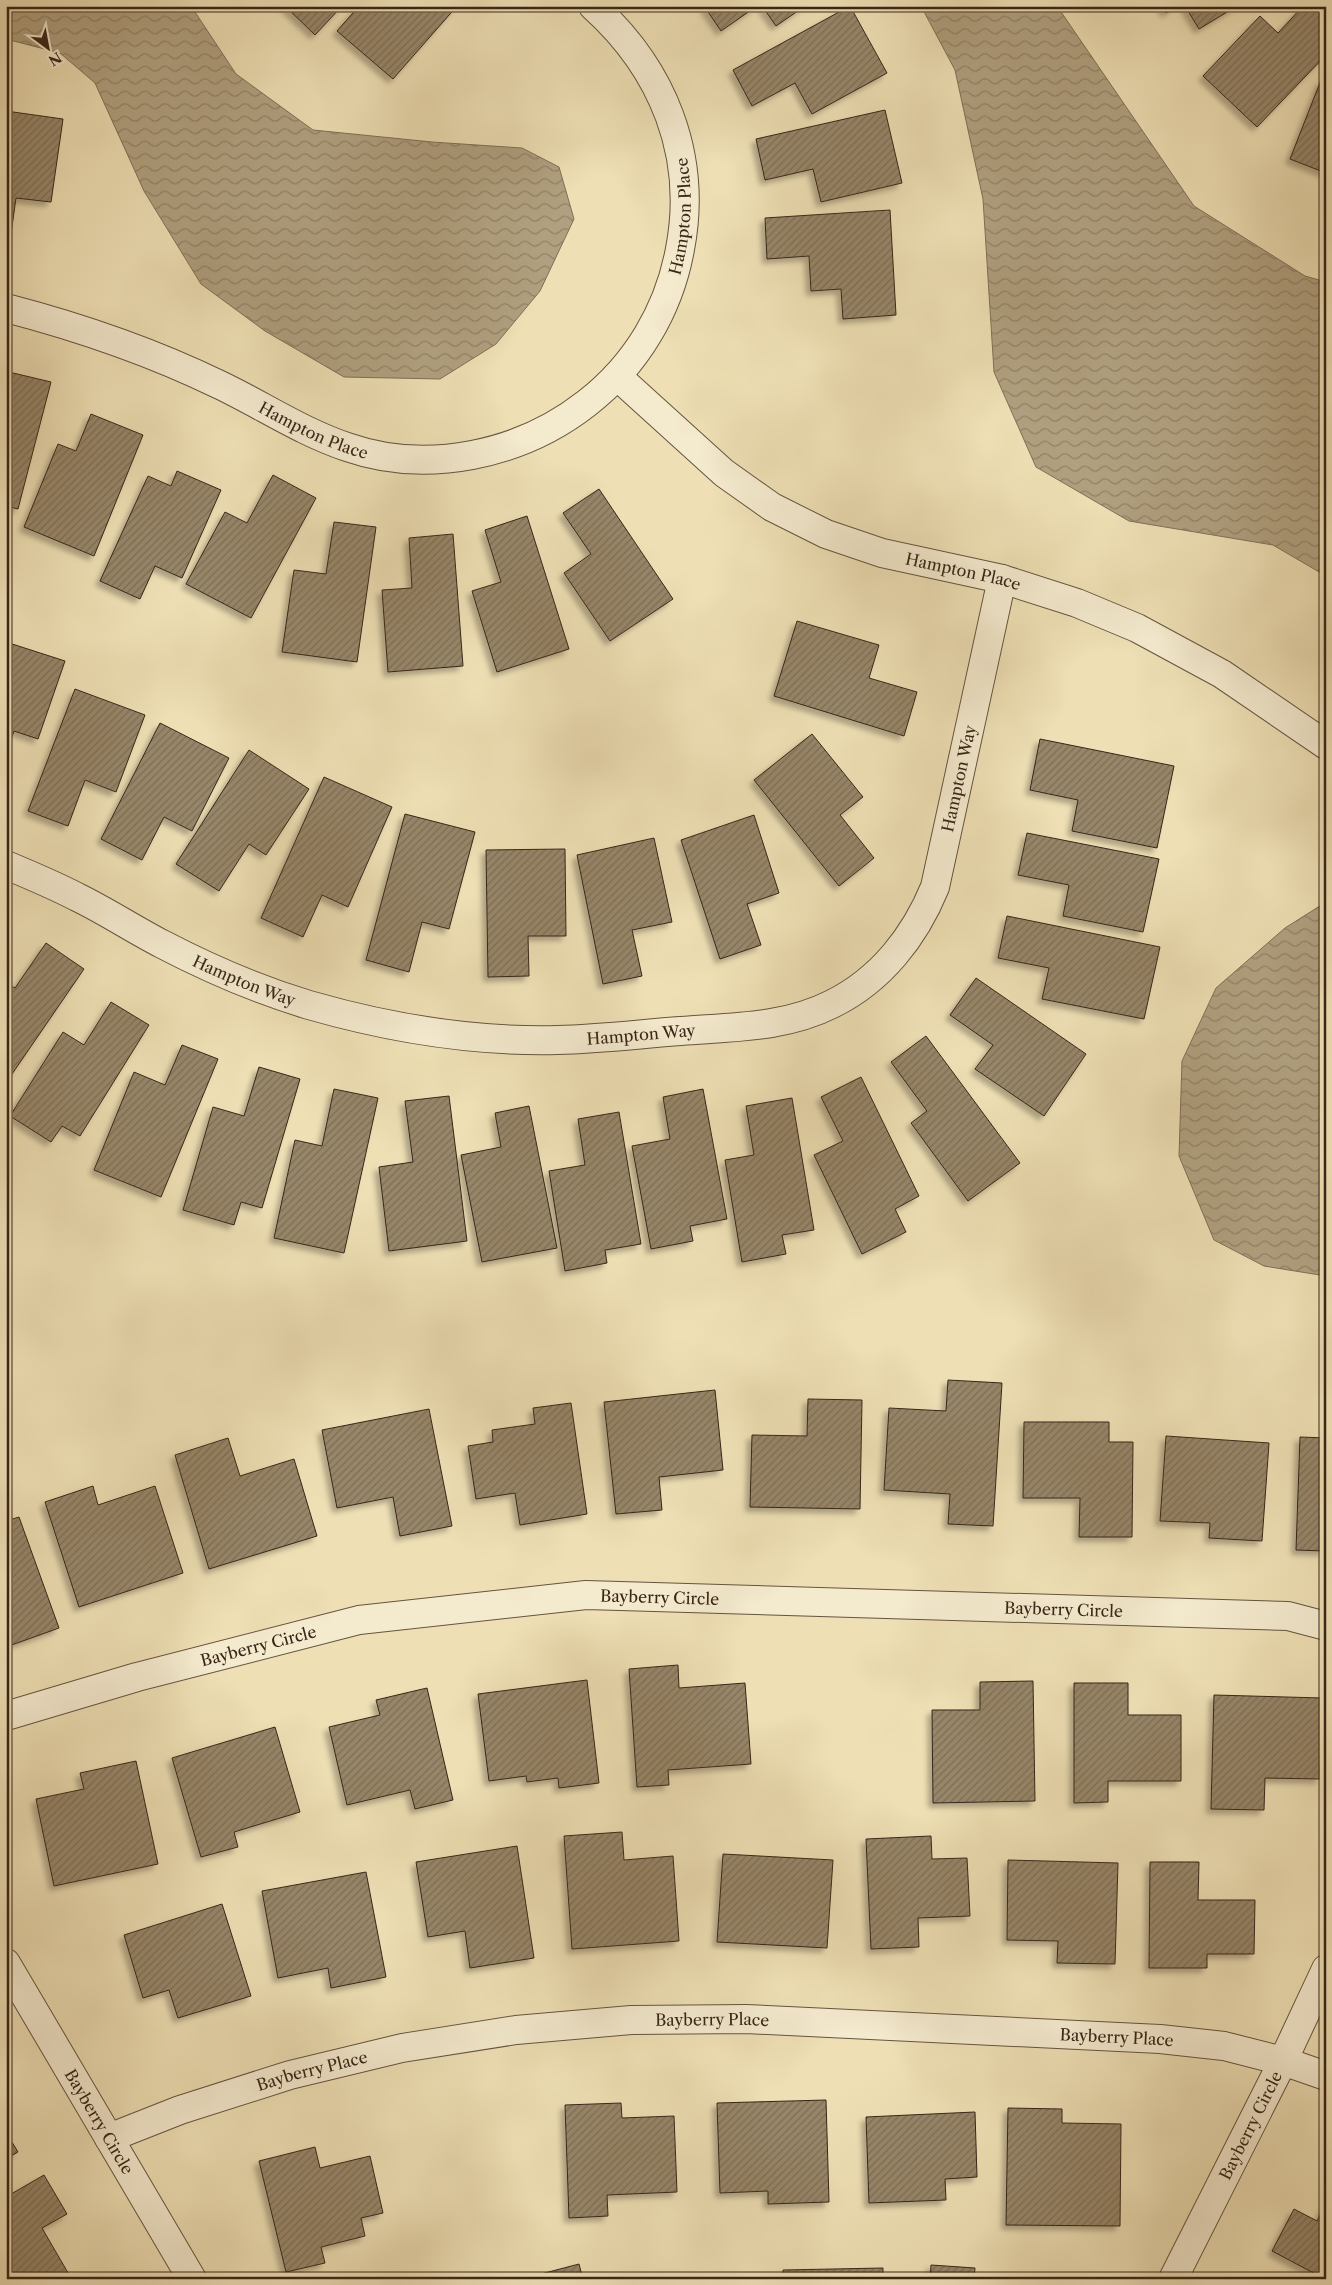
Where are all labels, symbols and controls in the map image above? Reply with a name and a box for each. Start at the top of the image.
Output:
north arrow [22,22,72,72]
text: N [45,48,65,70]
street label: Hampton Place [664,156,695,277]
street label: Hampton Place [255,397,370,463]
street label: Hampton Place [904,548,1024,594]
street label: Hampton Way [937,722,980,834]
street label: Hampton Way [189,951,299,1010]
street label: Hampton Way [586,1020,697,1049]
street label: Bayberry Circle [600,1585,719,1609]
street label: Bayberry Circle [1004,1598,1123,1621]
street label: Bayberry Circle [198,1621,318,1670]
street label: Bayberry Place [655,2009,770,2030]
street label: Bayberry Place [1059,2024,1175,2050]
street label: Bayberry Place [254,2047,369,2095]
street label: Bayberry Circle [61,2065,138,2178]
street label: Bayberry Circle [1215,2068,1286,2183]

